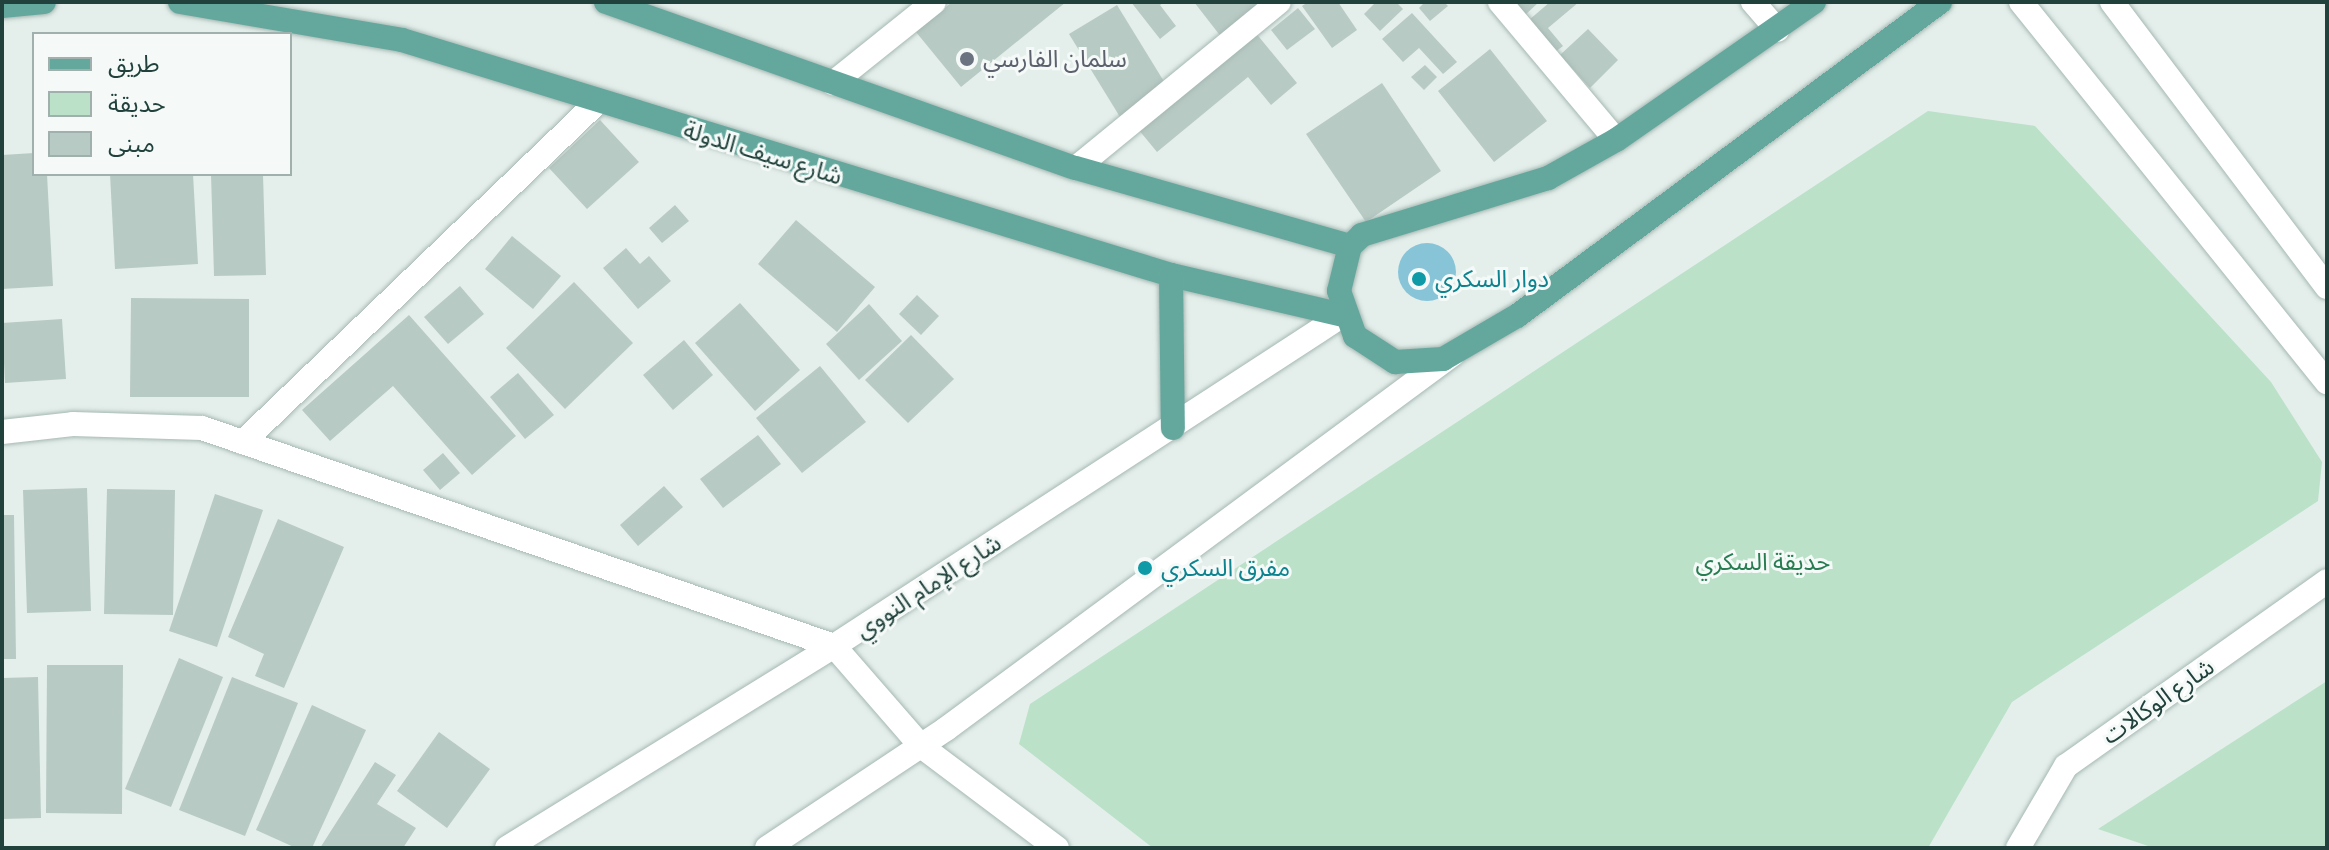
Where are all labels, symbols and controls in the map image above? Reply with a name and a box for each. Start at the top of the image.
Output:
legend [32,32,292,176]
place label: سلمان الفارسي [983,45,1127,73]
text: طريق [108,48,160,79]
marker: سلمان الفارسي [958,50,976,68]
text: حديقة [108,88,166,119]
street label: شارع سيف الدولة [680,115,846,191]
text: مبنى [108,128,155,159]
place label: دوار السكري [1435,265,1549,293]
marker: دوار السكري [1410,270,1428,288]
street label: شارع الإمام النووي [850,528,1006,644]
park label: حديقة السكري [1696,548,1830,576]
place label: مفرق السكري [1161,554,1290,582]
marker: مفرق السكري [1136,559,1154,577]
street label: شارع الوكالات [2097,652,2219,750]

